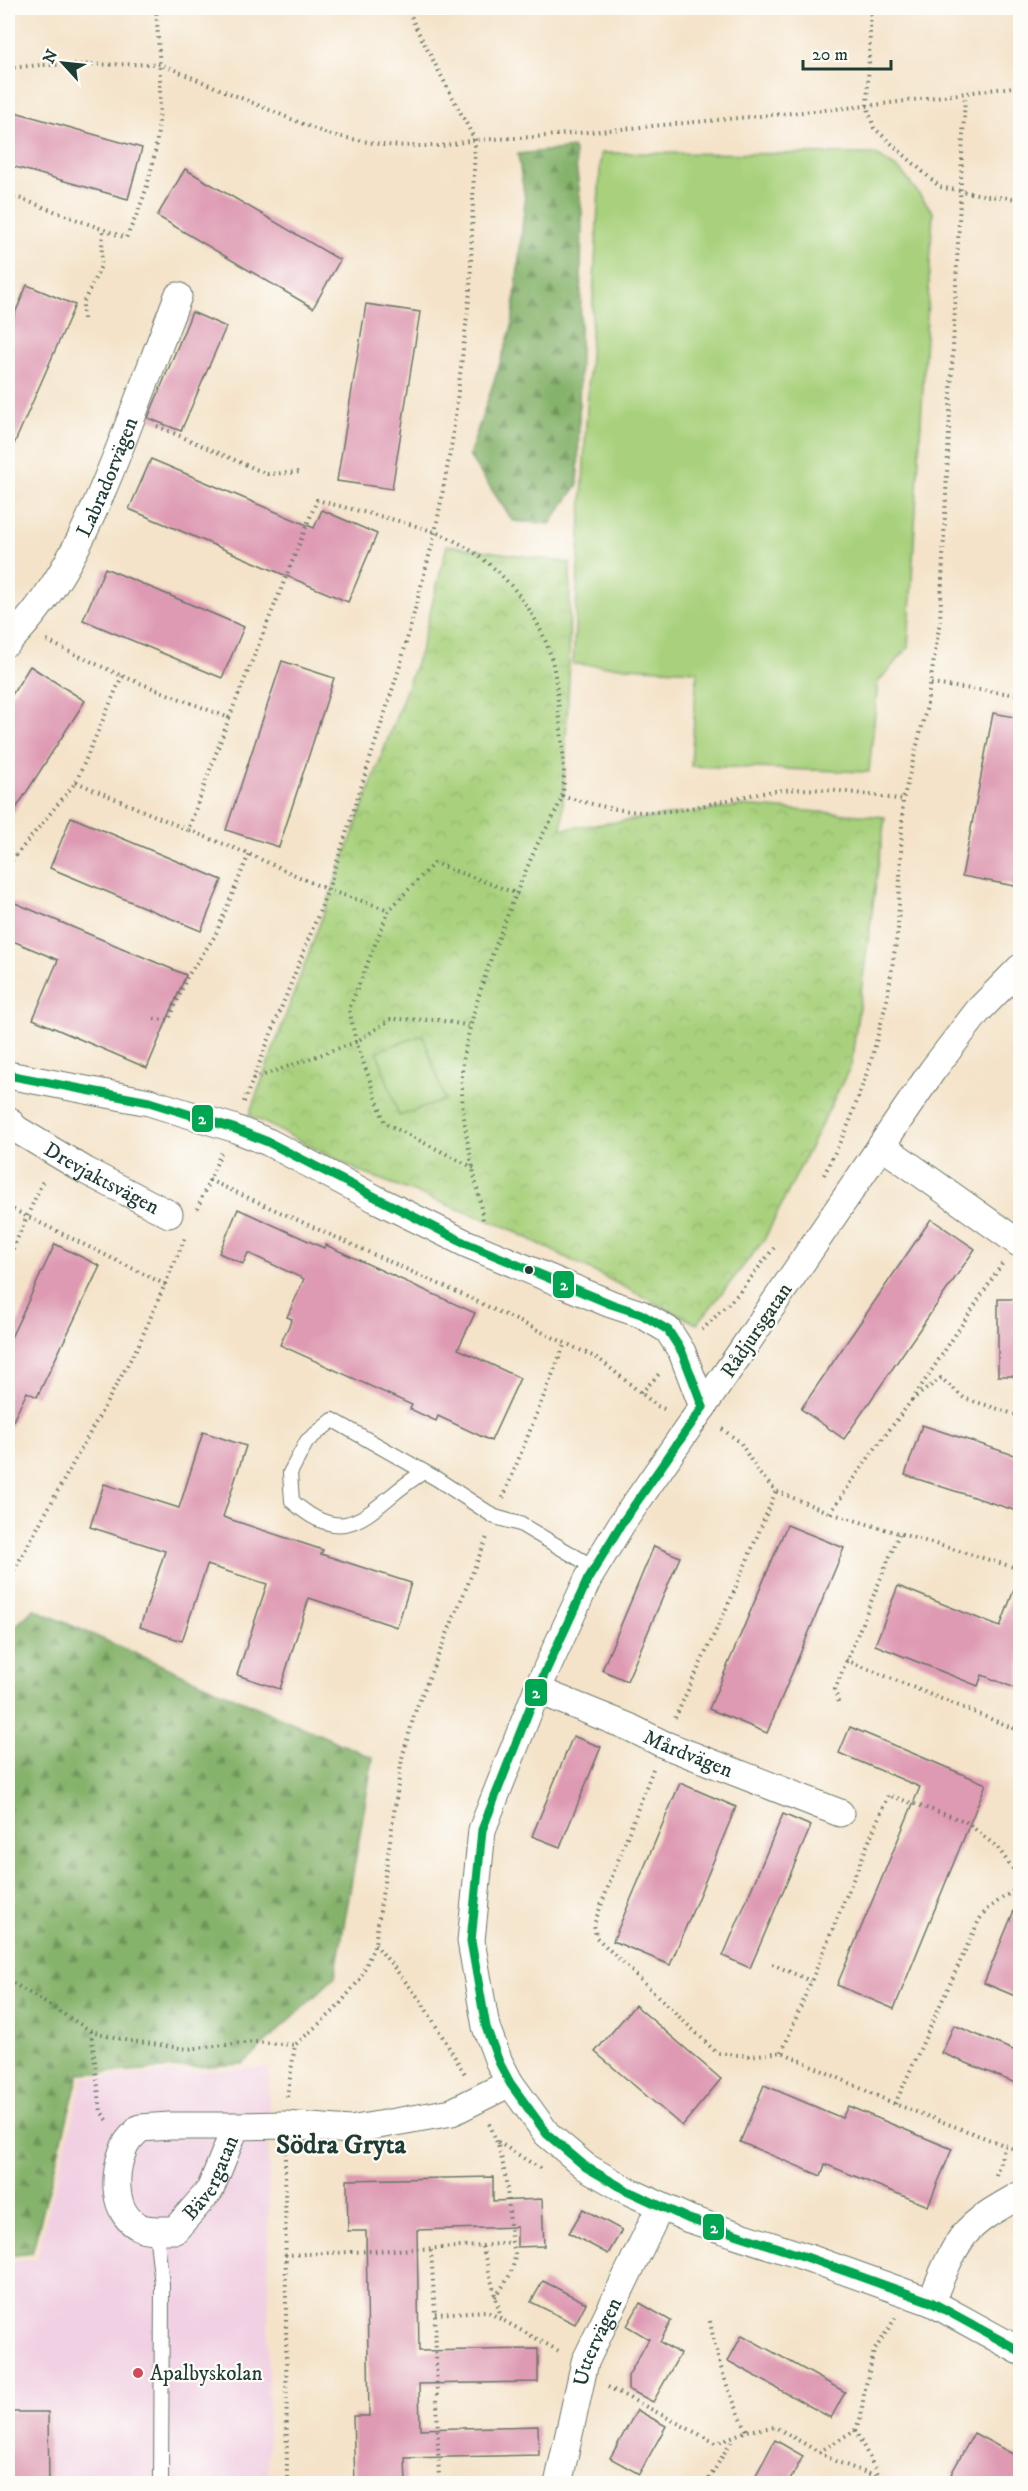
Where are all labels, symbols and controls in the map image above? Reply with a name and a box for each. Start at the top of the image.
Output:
north arrow [33,33,93,93]
scale bar [803,33,892,71]
text: 20 m [812,44,848,66]
text: N [39,46,62,67]
street label: Labradorvägen [71,414,144,542]
line badge: 2 [191,1104,214,1133]
text: 2 [198,1109,207,1129]
street label: Drevjaktsvägen [39,1137,164,1221]
unlabelled marker [523,1264,535,1276]
line badge: 2 [552,1270,575,1299]
text: 2 [560,1275,569,1295]
street label: Rådjursgatan [716,1278,798,1383]
line badge: 2 [524,1678,548,1707]
text: 2 [532,1683,541,1703]
street label: Mårdvägen [639,1724,736,1784]
district label: Södra Gryta [276,2128,406,2162]
street label: Bävergatan [177,2132,245,2226]
line badge: 2 [702,2213,725,2241]
text: 2 [710,2218,719,2238]
street label: Uttervägen [568,2294,628,2389]
place label: Apalbyskolan [150,2361,263,2387]
marker: Apalbyskolan [131,2366,145,2380]

